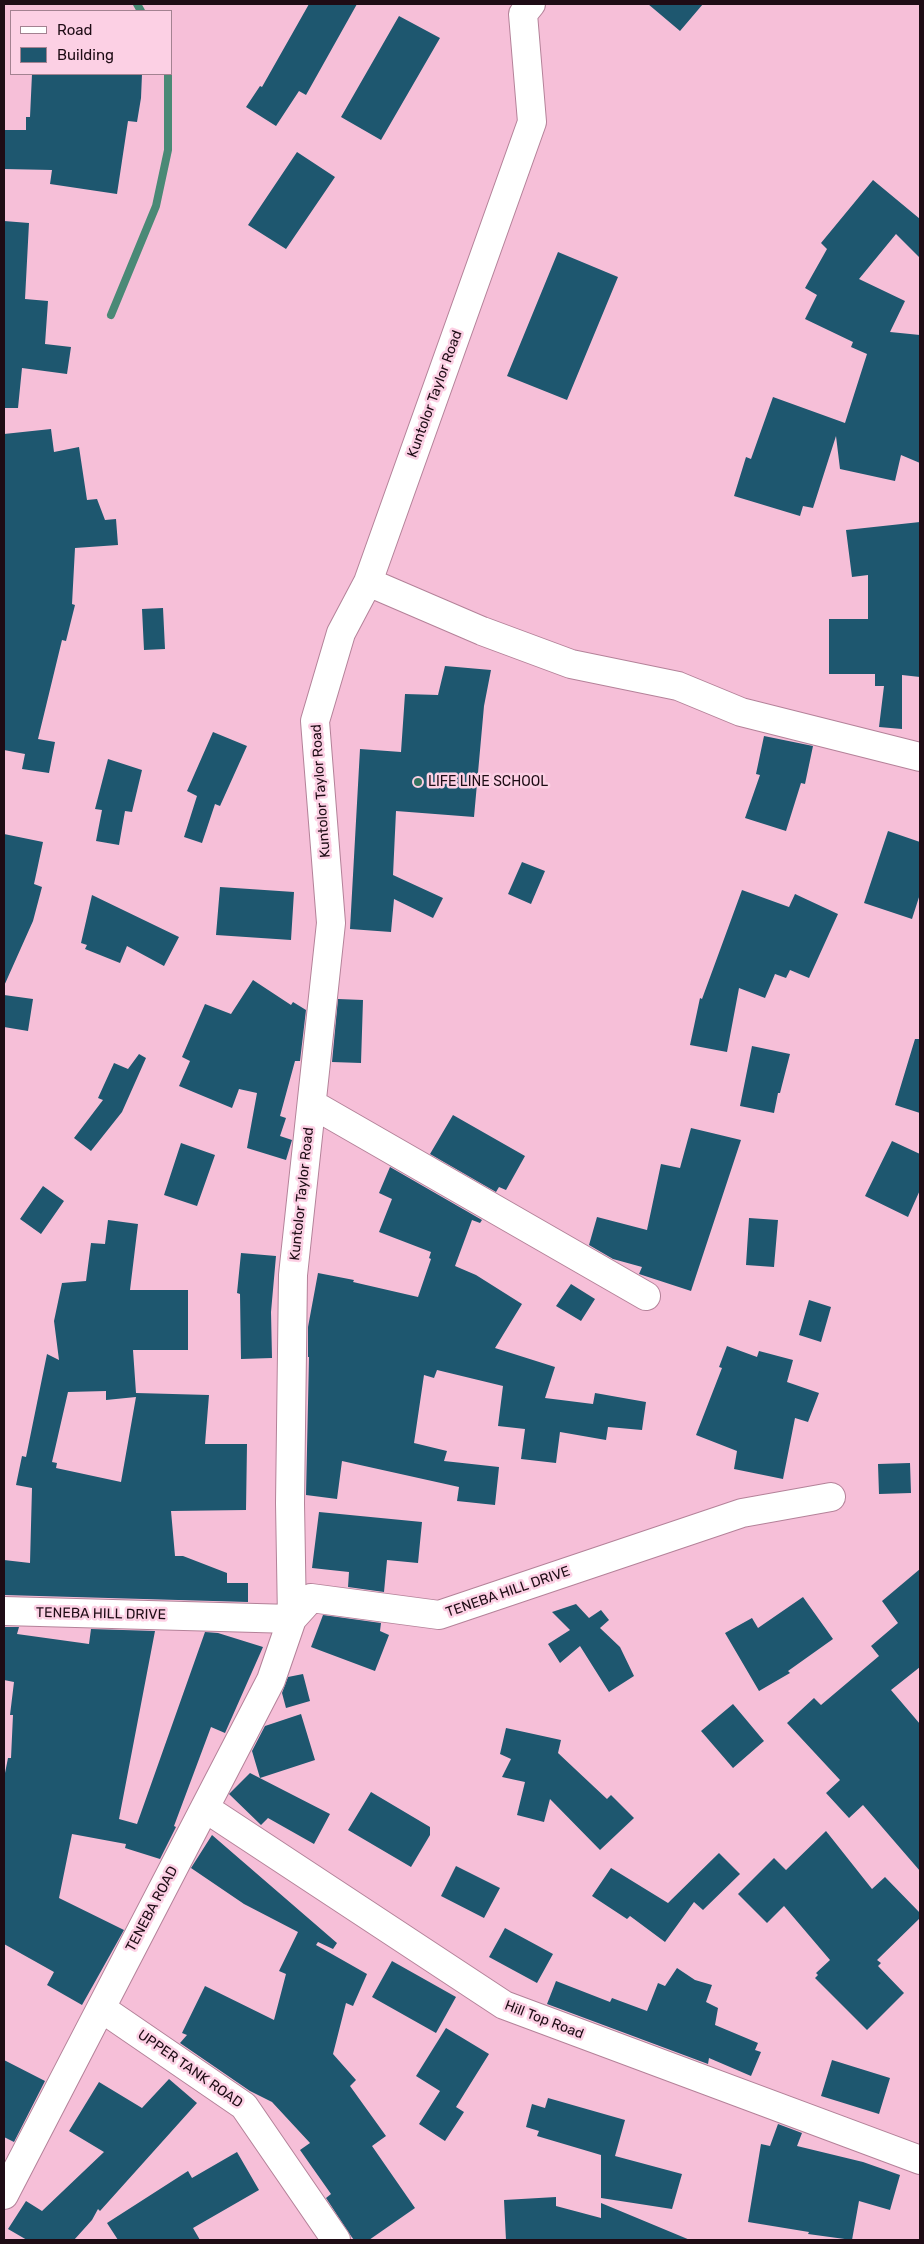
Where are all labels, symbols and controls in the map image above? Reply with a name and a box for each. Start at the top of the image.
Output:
legend [10,10,172,75]
text: Road [57,21,93,39]
text: Building [57,46,114,64]
street label: Kuntolor Taylor Road [404,328,466,460]
street label: Kuntolor Taylor Road [308,724,334,858]
place label: LIFE LINE SCHOOL [428,774,548,790]
marker: LIFE LINE SCHOOL [412,776,424,788]
street label: Kuntolor Taylor Road [287,1126,317,1262]
street label: TENEBA HILL DRIVE [444,1563,572,1621]
street label: TENEBA HILL DRIVE [36,1604,166,1624]
street label: TENEBA ROAD [122,1863,182,1955]
street label: Hill Top Road [502,1997,586,2043]
street label: UPPER TANK ROAD [134,2026,246,2112]

